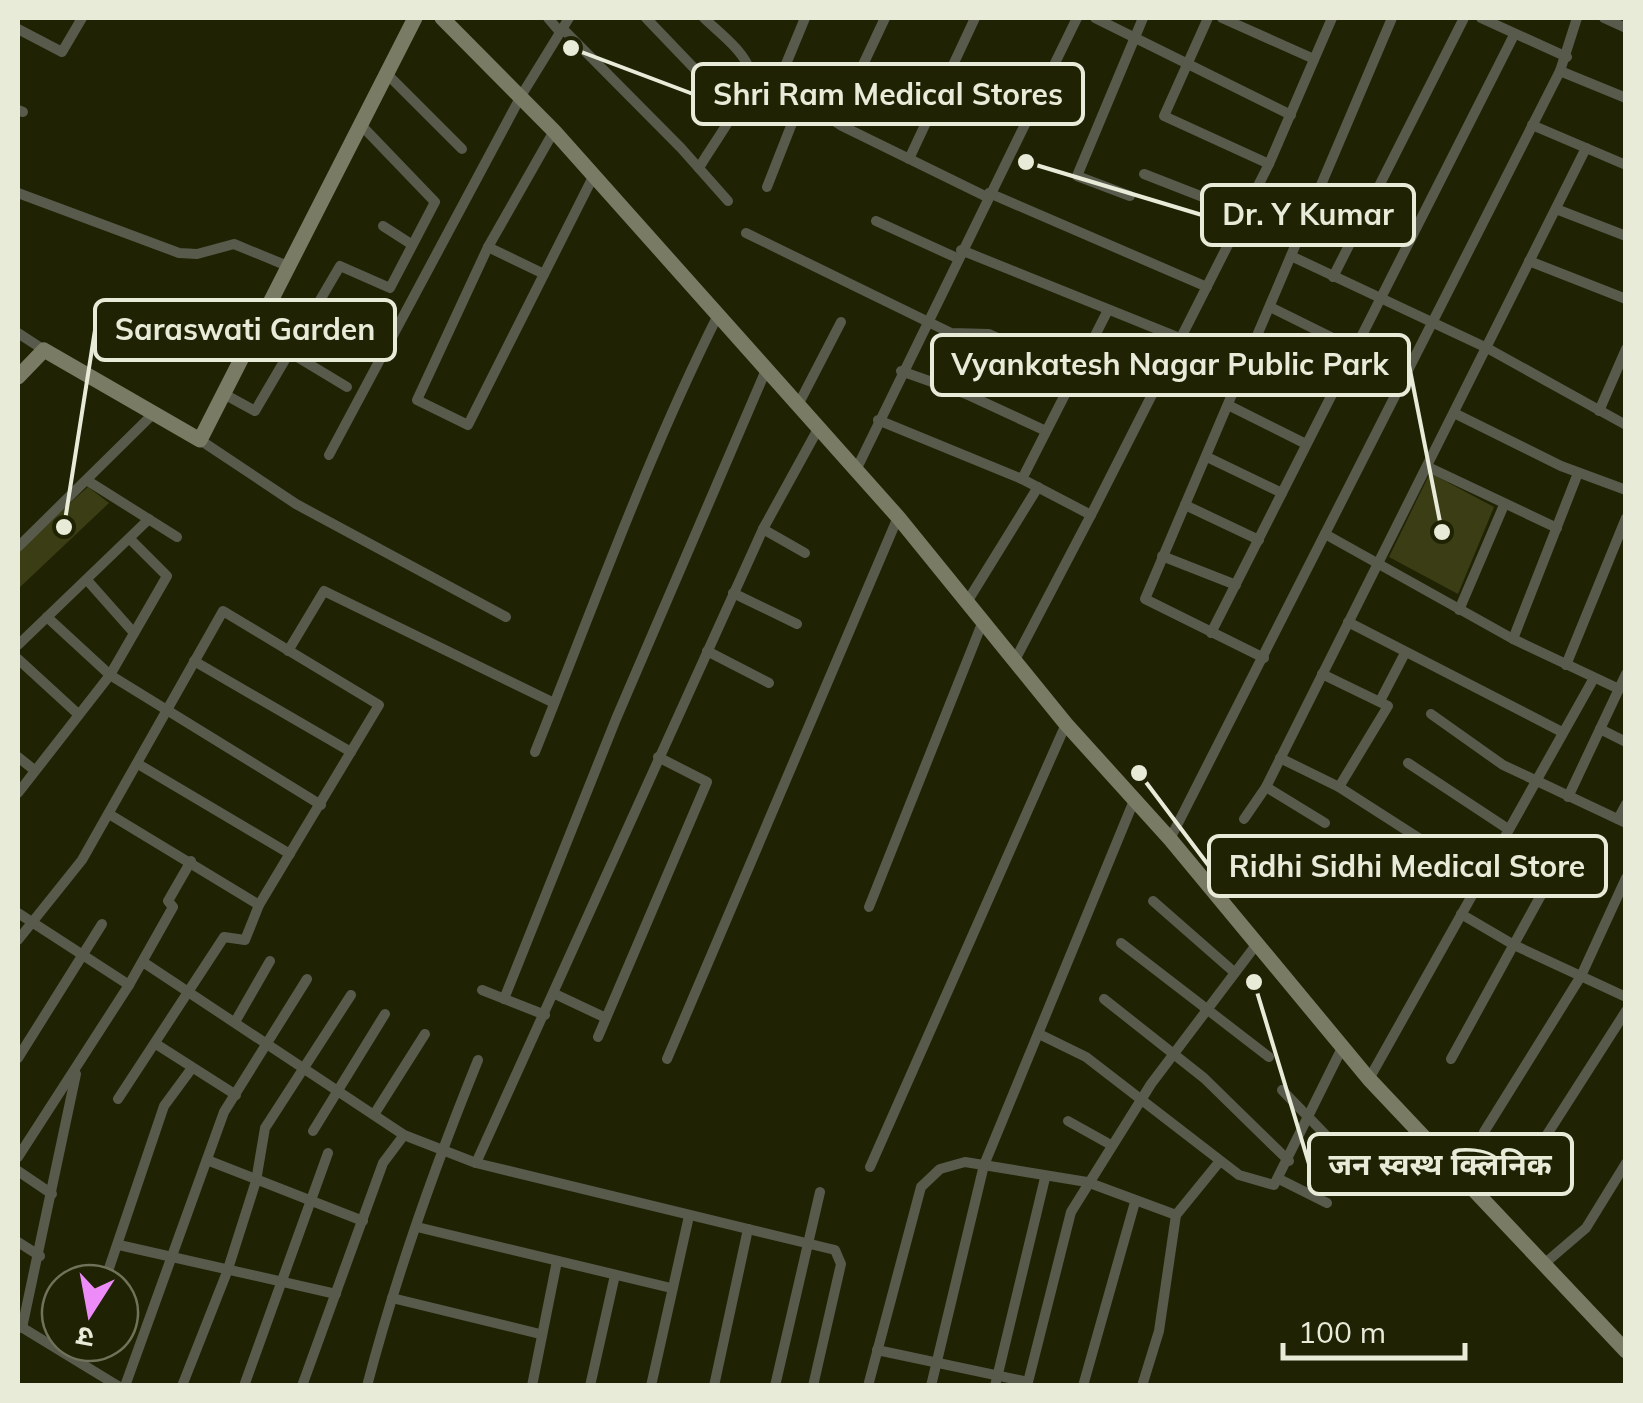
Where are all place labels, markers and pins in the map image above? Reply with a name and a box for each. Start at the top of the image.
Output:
callout: Shri Ram Medical Stores [693,64,1083,124]
callout: Dr. Y Kumar [1202,185,1414,245]
callout: Saraswati Garden [95,300,395,360]
callout: Vyankatesh Nagar Public Park [932,335,1409,395]
callout: Ridhi Sidhi Medical Store [1209,836,1606,896]
callout: जन स्वस्थ क्लिनिक [1309,1134,1572,1194]

